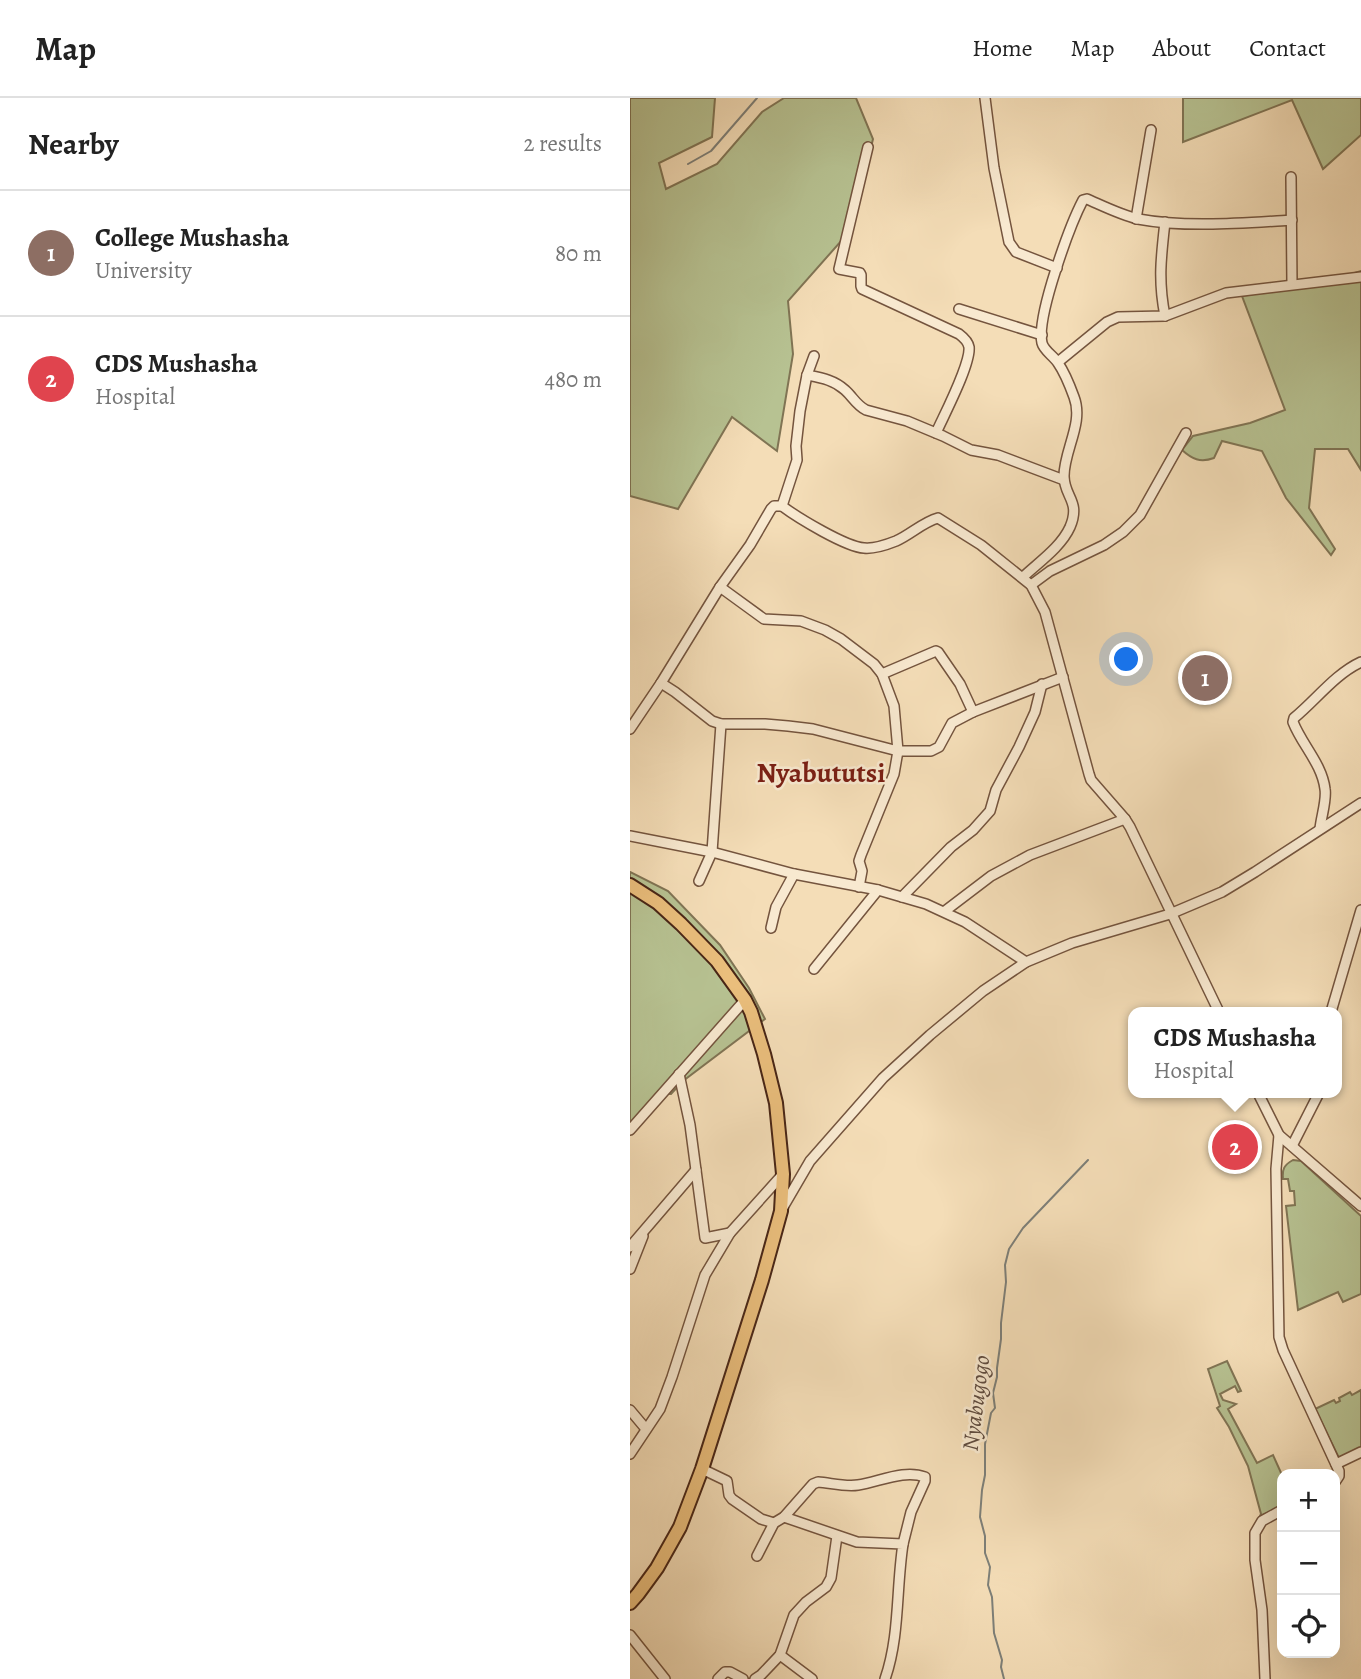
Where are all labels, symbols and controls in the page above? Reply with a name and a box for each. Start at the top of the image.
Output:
text: Map [35,26,96,71]
text: Home [972,32,1033,64]
text: Map [1071,32,1115,64]
text: About [1153,32,1211,64]
text: Contact [1249,32,1326,64]
text: Nearby [28,124,119,164]
text: 2 results [524,128,602,159]
text: College Mushasha [95,220,289,255]
text: 1 [47,238,55,269]
text: 80 m [555,238,602,269]
text: University [95,255,192,286]
text: CDS Mushasha [95,346,258,381]
text: 2 [45,364,57,395]
text: 480 m [544,364,602,395]
text: Hospital [95,381,175,412]
your location [1109,642,1143,676]
pin: 1 [1182,652,1228,704]
district label: Nyabututsi [757,754,885,792]
popup [1128,1007,1342,1098]
text: CDS Mushasha [1154,1020,1316,1055]
text: Hospital [1154,1055,1234,1086]
pin: 2 [1212,1121,1258,1173]
water label: Nyabugogo [955,1353,997,1453]
map controls [1277,1469,1340,1658]
button: + [1277,1469,1340,1532]
button: − [1277,1532,1340,1595]
button: locate [1277,1595,1340,1658]

